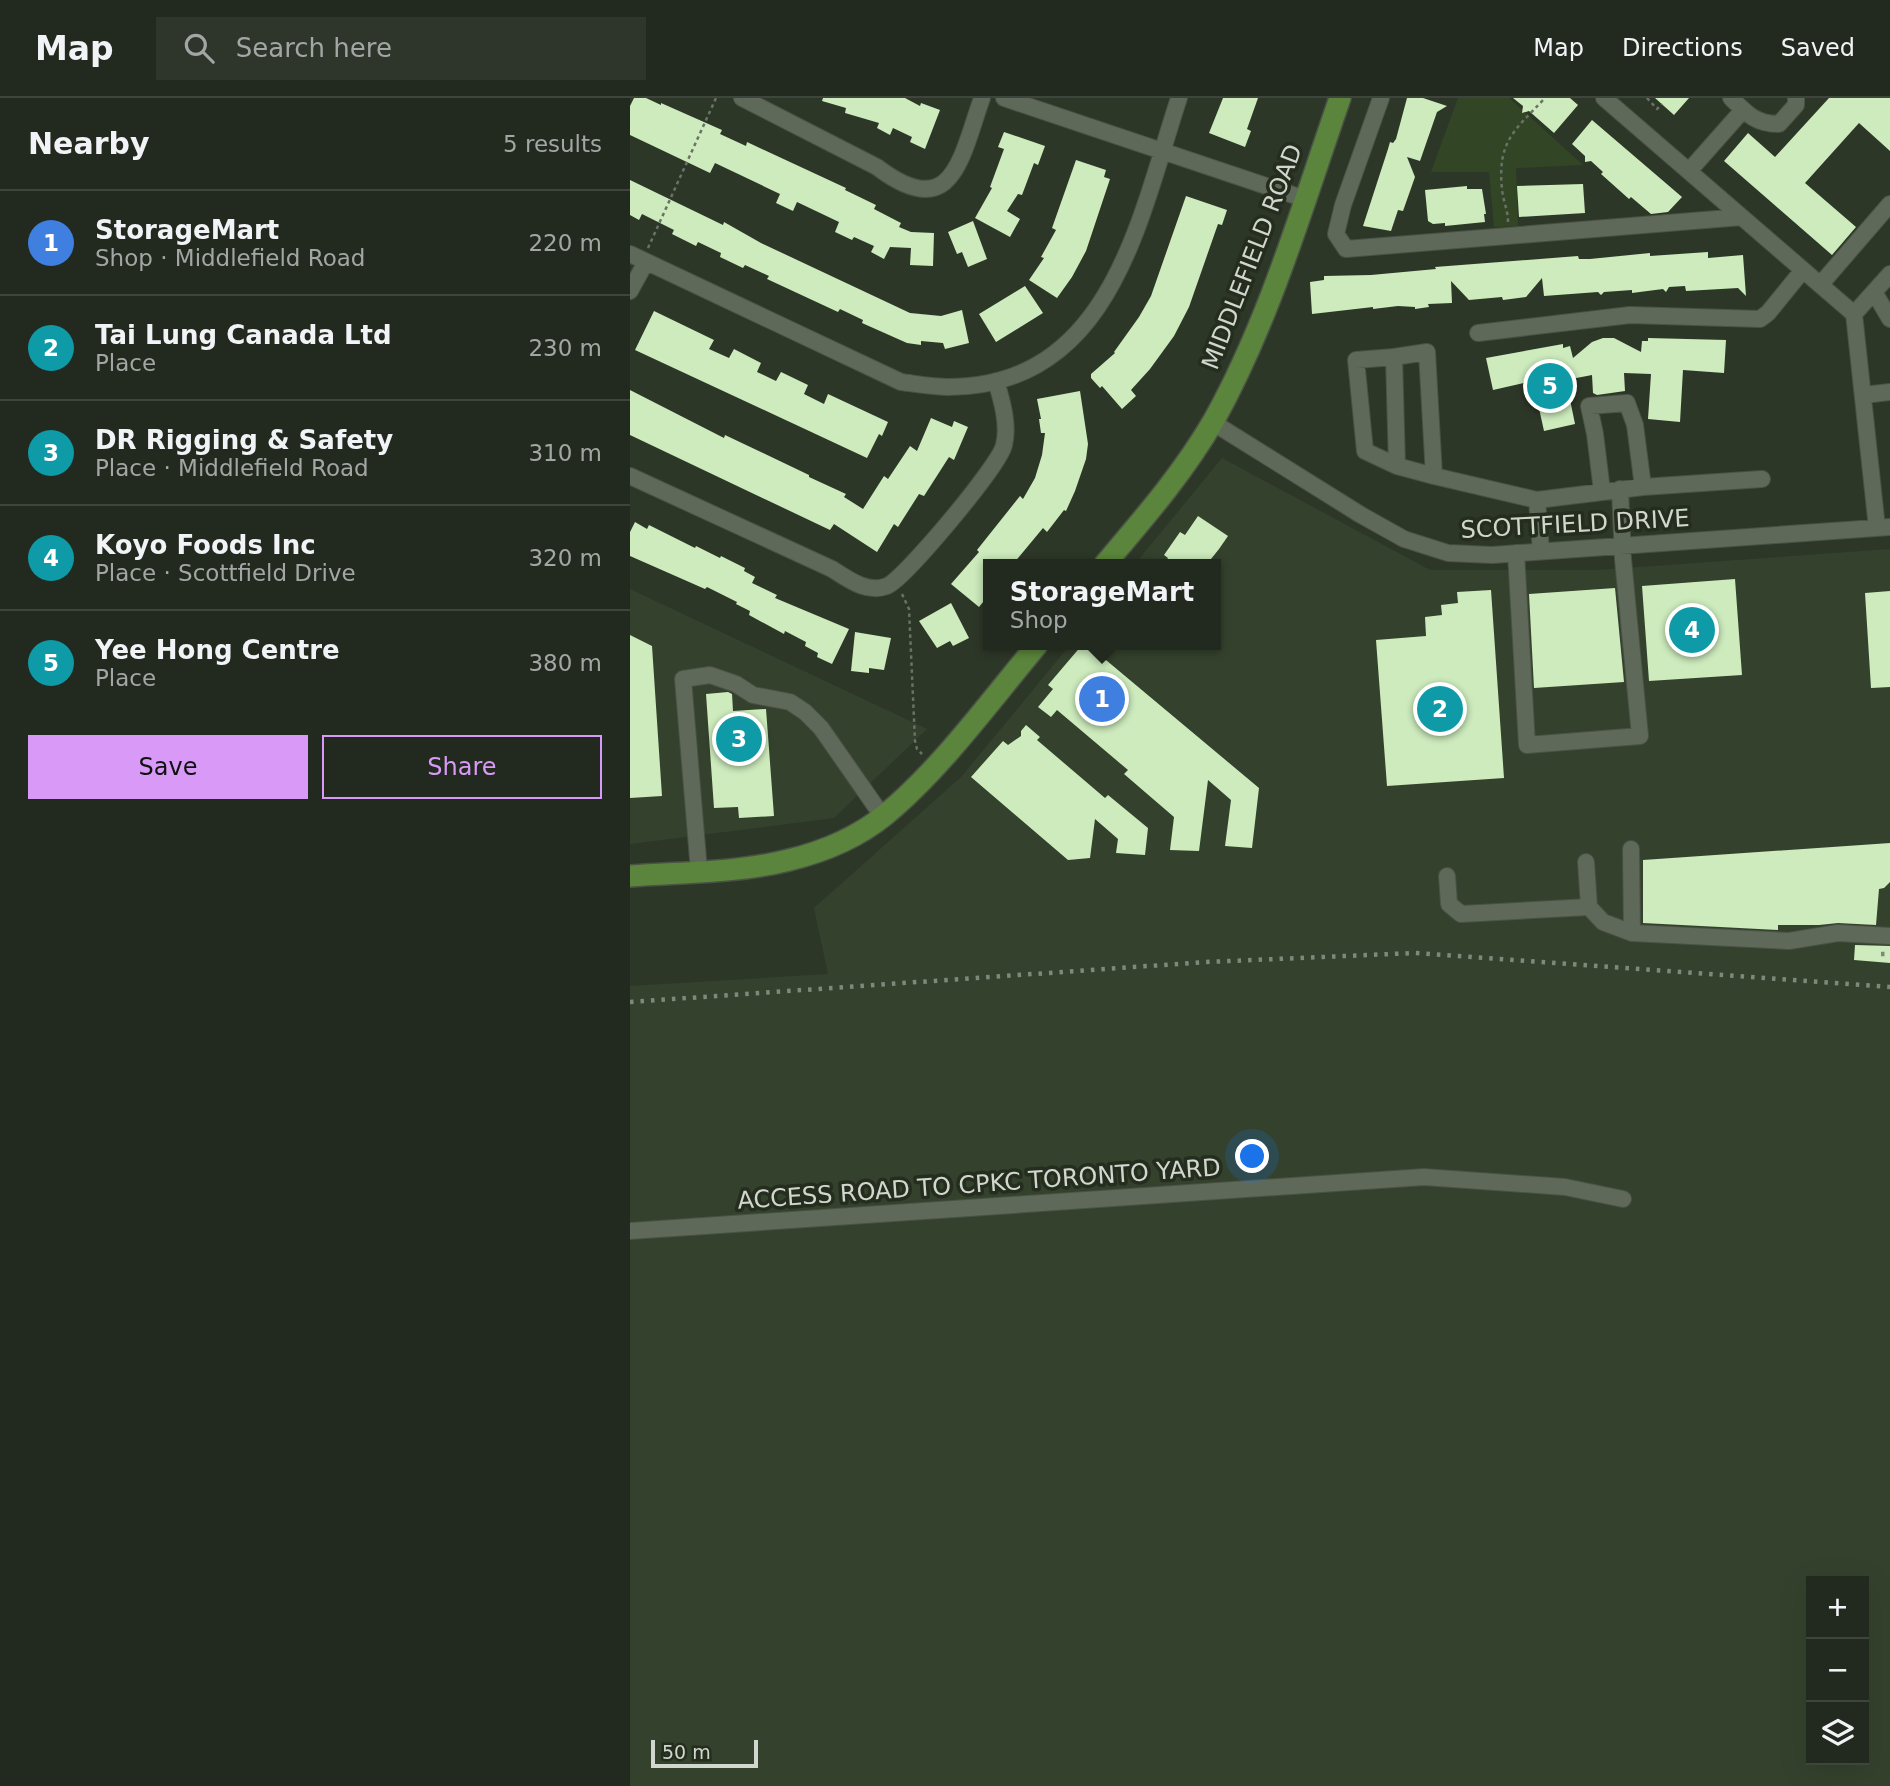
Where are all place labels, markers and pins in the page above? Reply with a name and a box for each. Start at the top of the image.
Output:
pin: 5 [1527,360,1573,412]
pin: 4 [1669,604,1715,656]
pin: 1 [1079,673,1125,725]
pin: 2 [1417,683,1463,735]
pin: 3 [716,713,762,765]

